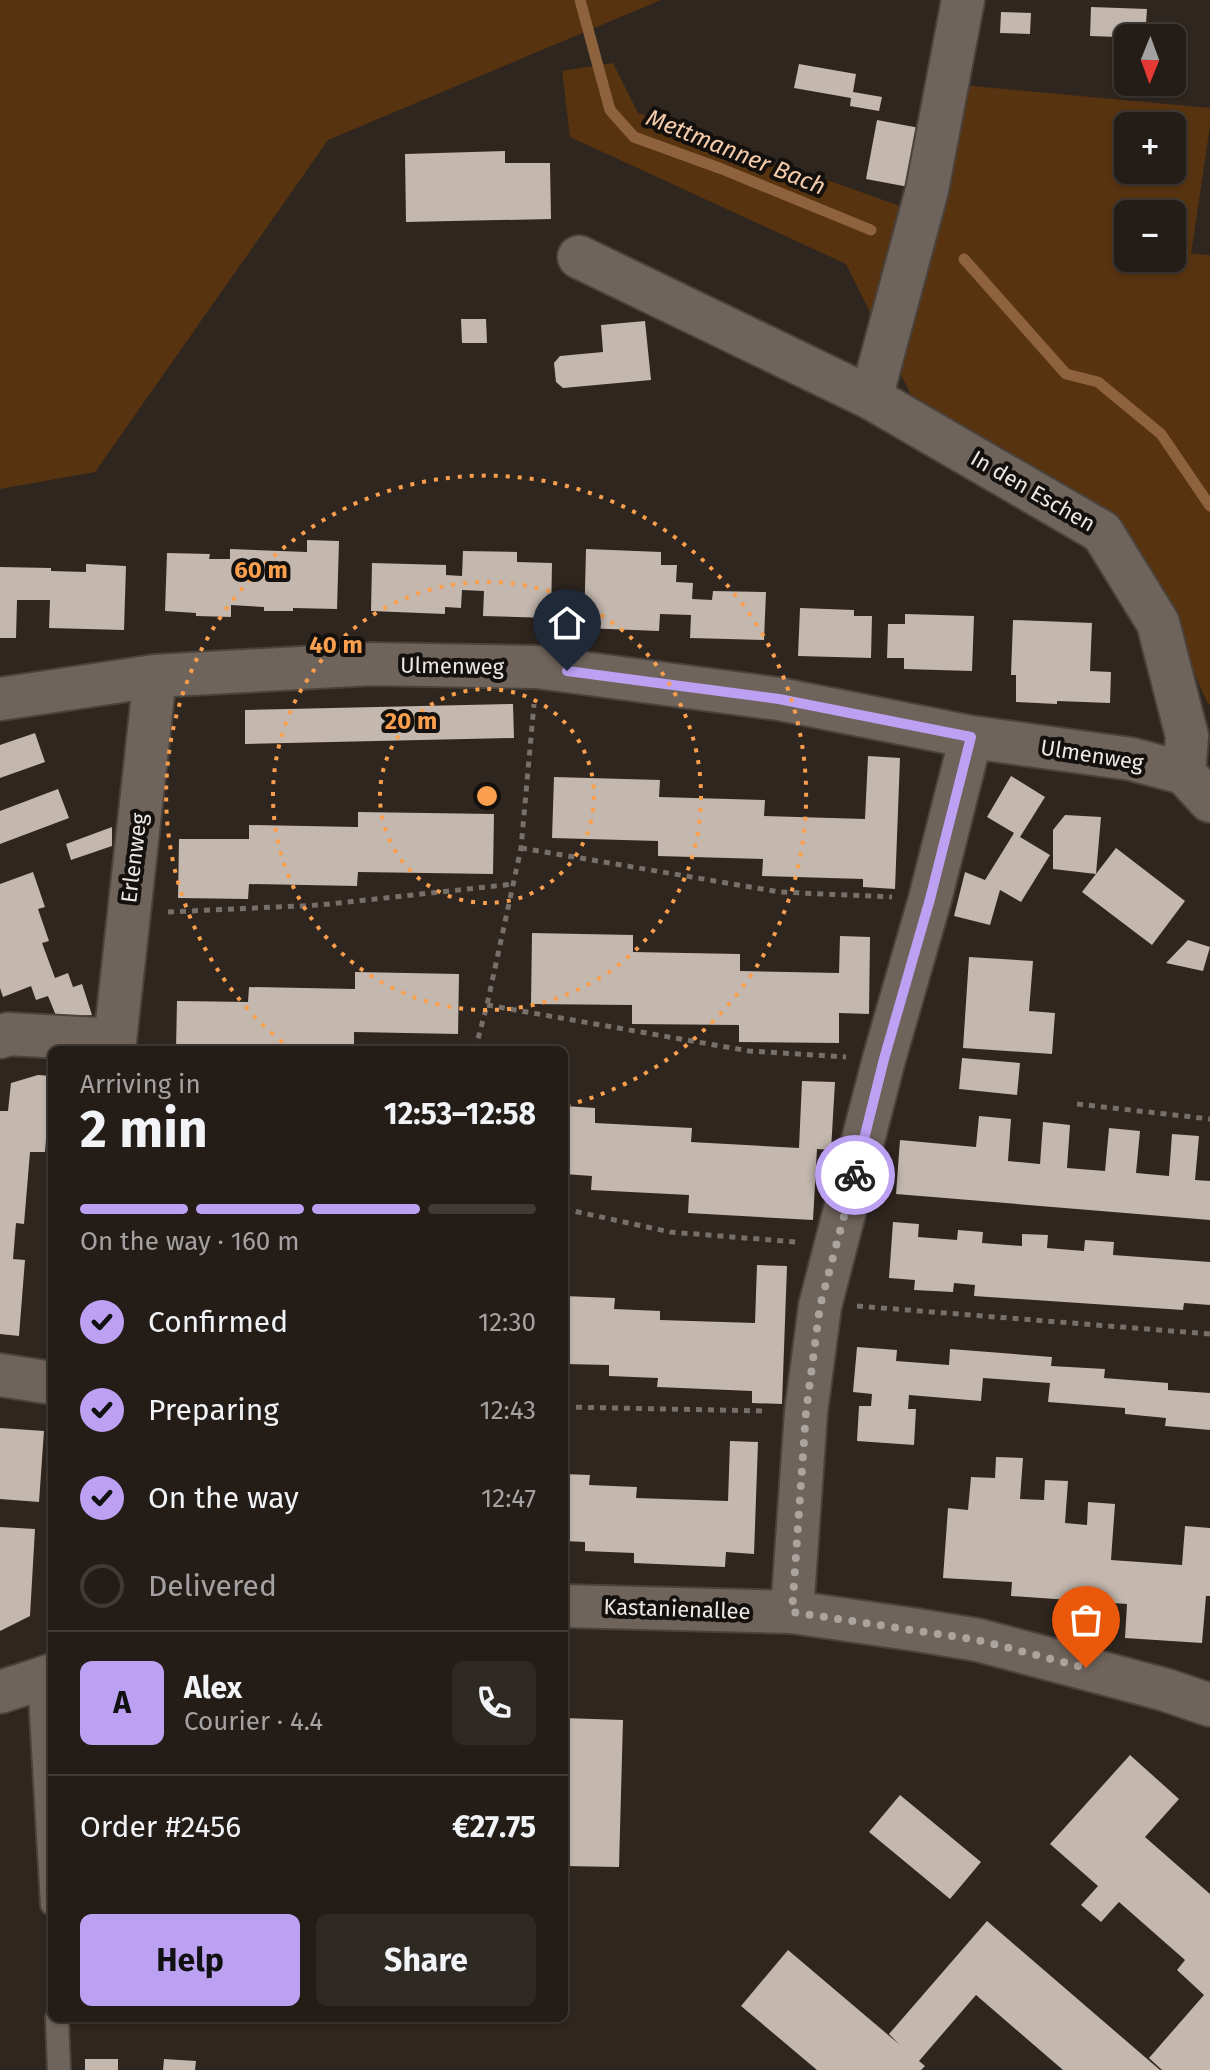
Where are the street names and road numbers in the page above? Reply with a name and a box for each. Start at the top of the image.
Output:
street label: In den Eschen [966,444,1100,538]
street label: Ulmenweg [400,652,505,680]
street label: Ulmenweg [1039,734,1146,777]
street label: Erlenweg [115,811,153,905]
street label: Kastanienallee [603,1593,751,1625]

